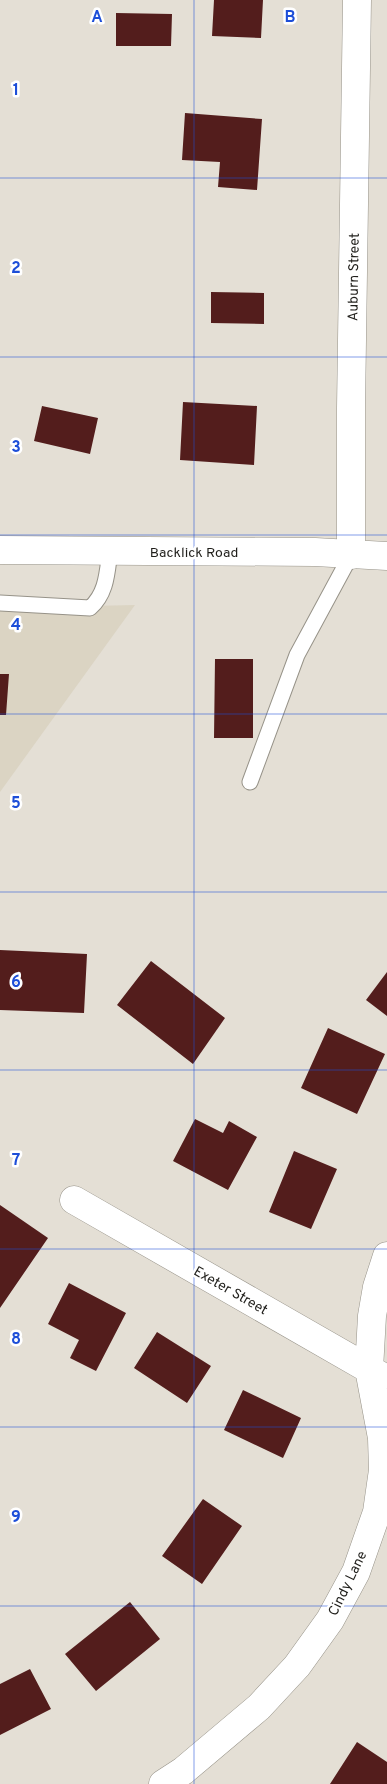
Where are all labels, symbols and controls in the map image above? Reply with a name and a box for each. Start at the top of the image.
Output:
text: A [91,8,103,28]
text: B [284,8,296,28]
text: 1 [13,81,19,101]
street label: Auburn Street [345,233,364,321]
text: 2 [11,259,21,279]
text: 3 [11,438,21,458]
street label: Backlick Road [150,545,238,562]
text: 4 [11,616,21,636]
text: 5 [11,794,21,814]
text: 6 [11,973,21,993]
text: 7 [12,1151,20,1171]
street label: Exeter Street [190,1263,270,1319]
text: 8 [11,1330,21,1350]
text: 9 [11,1508,21,1528]
street label: Cindy Lane [325,1548,371,1619]

